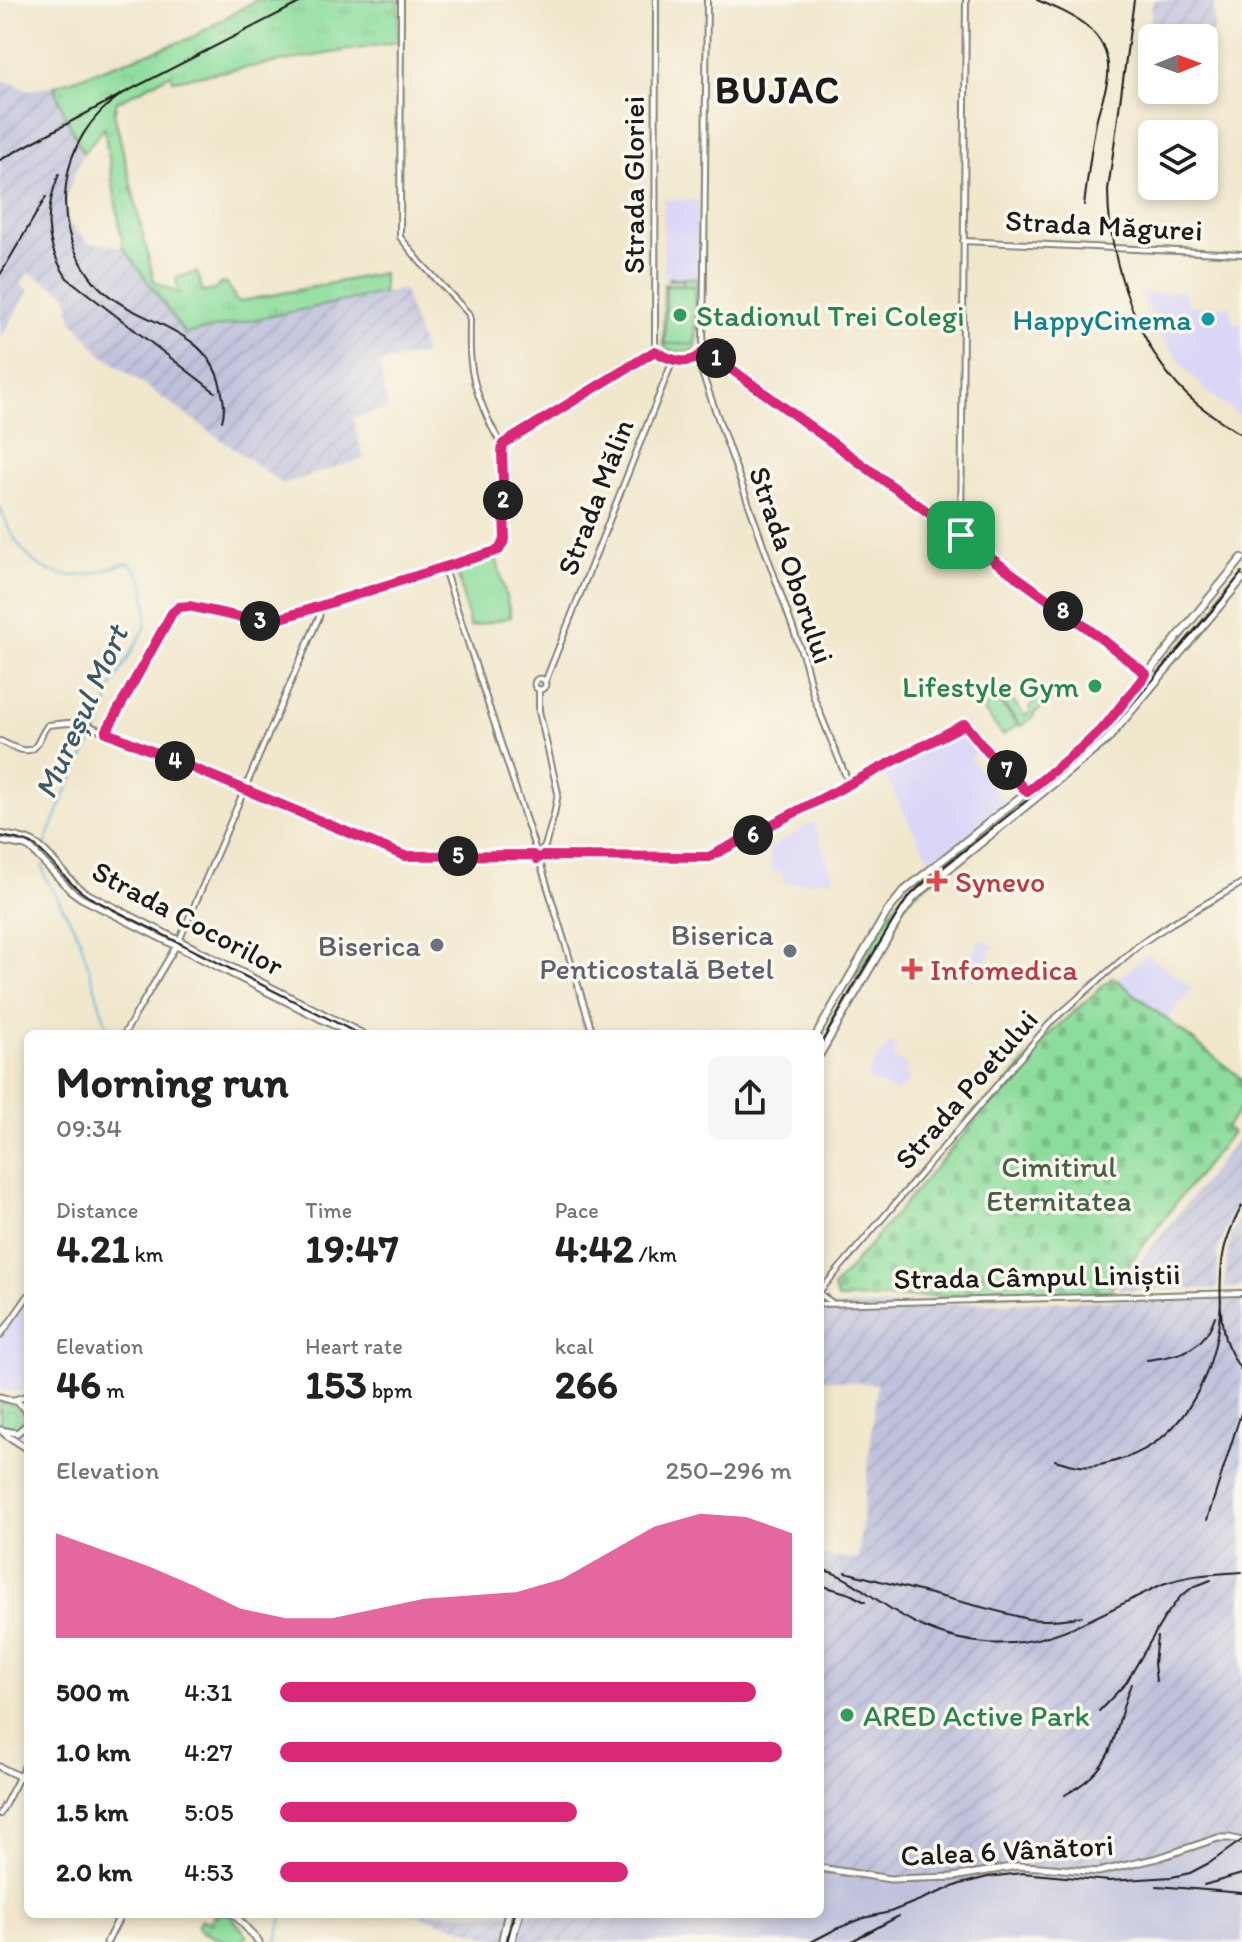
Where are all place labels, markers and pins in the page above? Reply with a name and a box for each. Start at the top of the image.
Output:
place label: Stadionul Trei Colegi [696,297,965,334]
place label: HappyCinema [1013,301,1192,338]
marker: Stadionul Trei Colegi [671,306,689,324]
marker: HappyCinema [1199,310,1217,328]
pin: 1 [696,338,736,378]
pin: 2 [483,480,523,520]
pin [927,501,995,569]
pin: 8 [1043,591,1083,631]
pin: 3 [240,601,280,641]
place label: Lifestyle Gym [902,668,1079,705]
marker: Lifestyle Gym [1086,677,1104,695]
pin: 4 [155,741,195,781]
pin: 7 [987,750,1027,790]
pin: 6 [733,815,773,855]
pin: 5 [438,836,478,876]
place label: Synevo [955,863,1045,900]
marker: Synevo [926,870,948,892]
place label: Biserica Penticostală Betel [539,916,774,987]
place label: Biserica [318,927,421,964]
marker: Biserica [428,936,446,954]
marker: Biserica Penticostală Betel [781,942,799,960]
place label: Infomedica [930,951,1078,988]
marker: Infomedica [901,958,923,980]
place label: ARED Active Park [863,1697,1090,1734]
marker: ARED Active Park [838,1706,856,1724]

